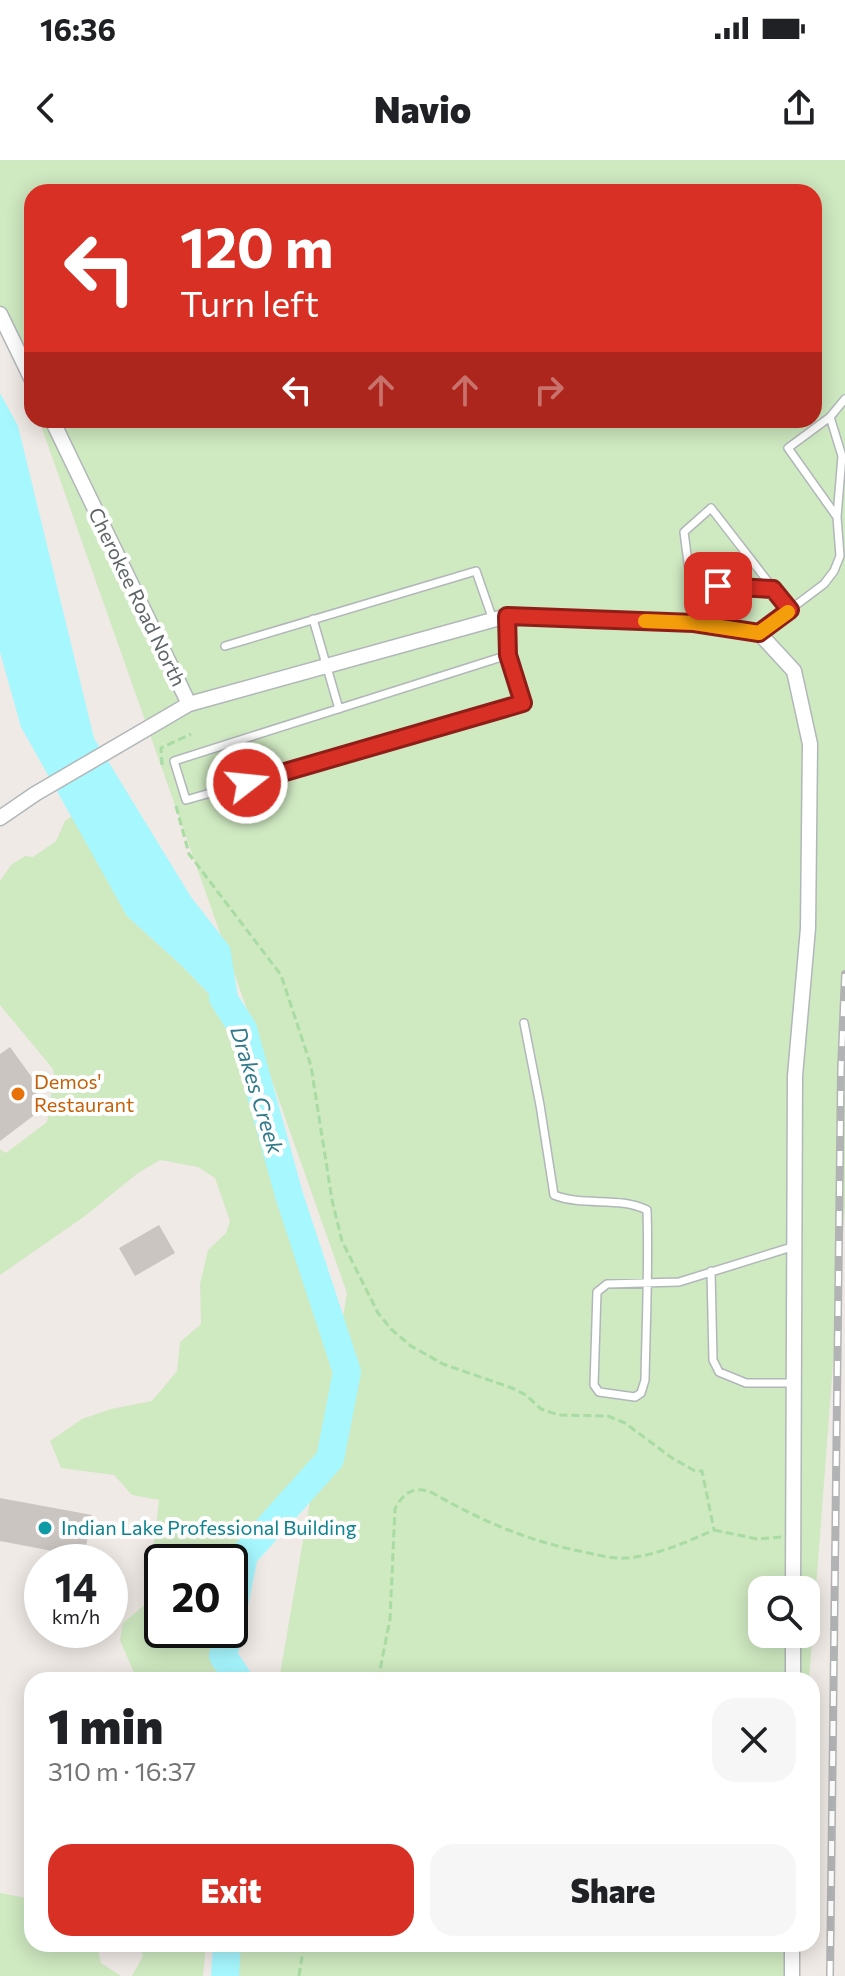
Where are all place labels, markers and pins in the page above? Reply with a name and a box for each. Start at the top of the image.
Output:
pin [684,552,752,620]
place label: Demos' Restaurant [34,1069,134,1116]
marker: Demos' Restaurant [9,1085,27,1103]
place label: Indian Lake Professional Building [61,1515,357,1539]
marker: Indian Lake Professional Building [36,1519,54,1537]

